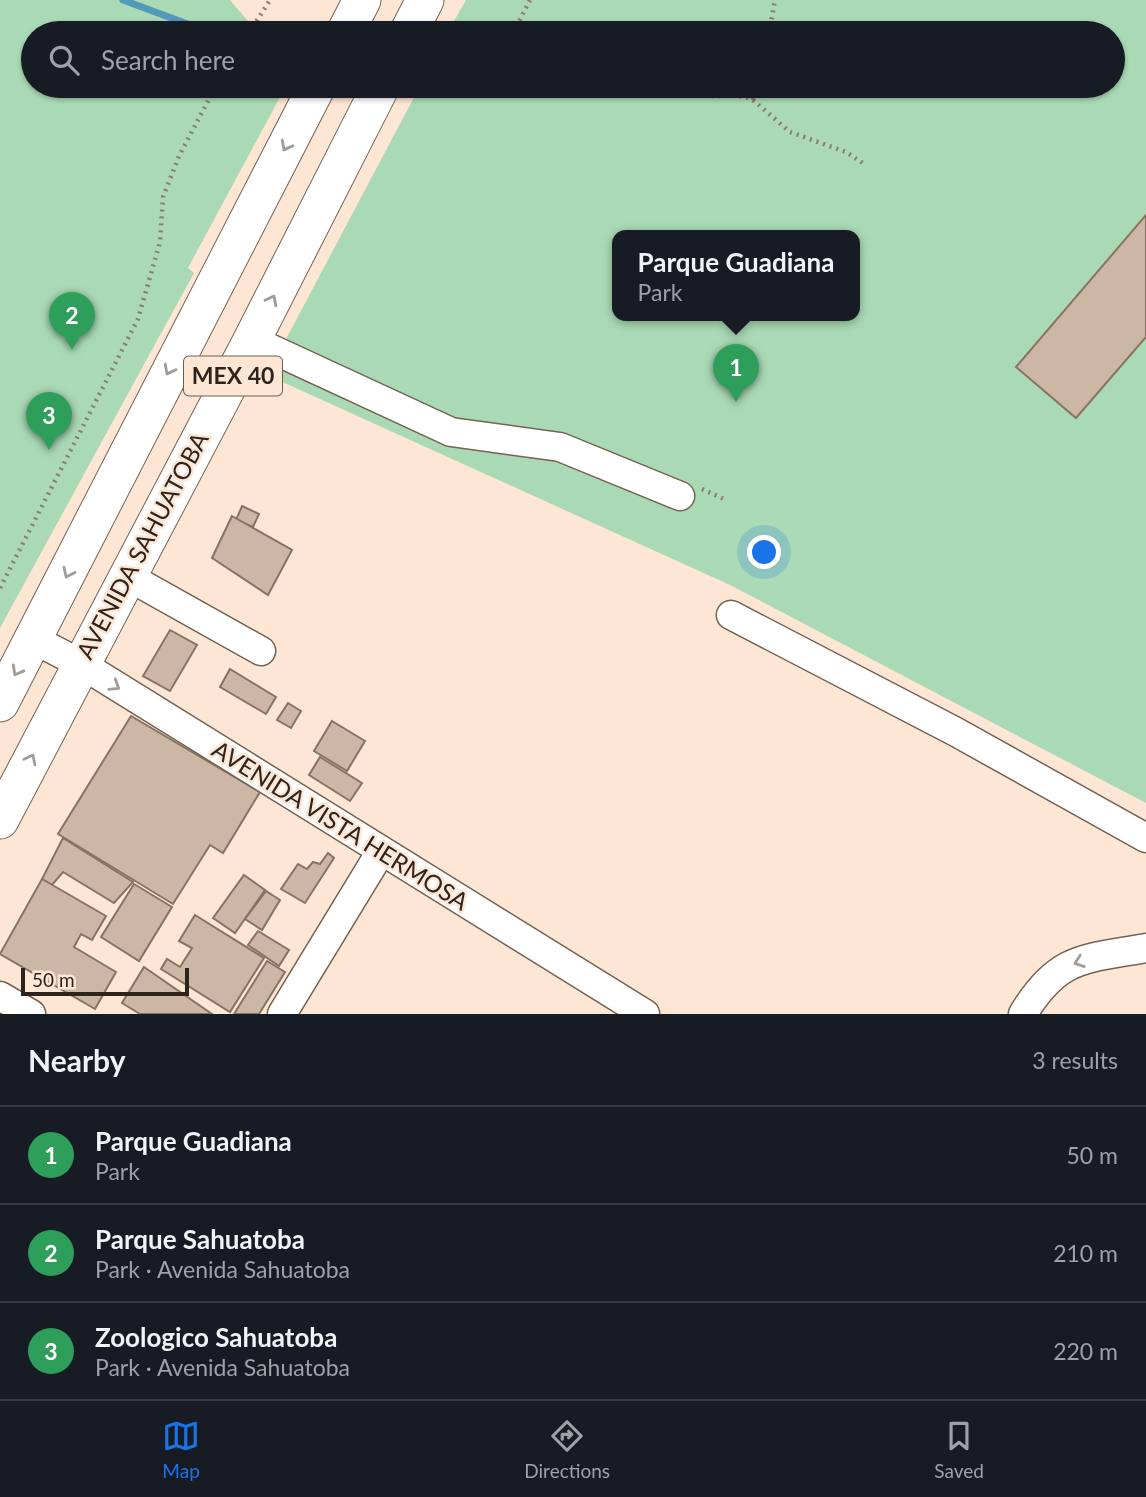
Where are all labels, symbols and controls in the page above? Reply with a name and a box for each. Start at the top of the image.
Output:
search box [21,21,1125,98]
icon: search [45,41,83,79]
text: Search here [101,44,235,76]
one-way arrow [280,139,294,151]
popup [612,230,860,321]
text: Parque Guadiana [638,246,834,278]
text: Park [638,278,683,306]
pin: 2 [49,292,95,350]
one-way arrow [264,295,278,308]
pin: 1 [713,344,759,402]
road number: MEX 40 [184,356,282,396]
one-way arrow [164,362,177,375]
pin: 3 [26,392,72,450]
street label: AVENIDA SAHUATOBA [70,426,214,664]
your location [747,535,781,569]
one-way arrow [62,566,76,578]
one-way arrow [12,664,25,677]
one-way arrow [107,677,120,690]
street label: AVENIDA VISTA HERMOSA [207,734,475,916]
one-way arrow [23,754,37,766]
one-way arrow [1074,953,1086,968]
scale bar [21,965,189,997]
text: 50 m [32,968,75,991]
text: Nearby [28,1042,126,1078]
text: 3 results [1032,1046,1118,1074]
text: Parque Guadiana [95,1125,292,1157]
text: 1 [44,1141,58,1169]
text: 50 m [1067,1141,1118,1169]
text: Park [95,1157,140,1185]
text: Parque Sahuatoba [95,1223,305,1255]
text: 2 [44,1239,58,1267]
text: 210 m [1053,1239,1118,1267]
text: Park · Avenida Sahuatoba [95,1255,350,1283]
text: Zoologico Sahuatoba [95,1321,337,1353]
text: 3 [44,1337,58,1365]
text: 220 m [1053,1337,1118,1365]
text: Park · Avenida Sahuatoba [95,1353,350,1381]
tab: Map [162,1417,200,1482]
tab: Directions [524,1417,610,1482]
tab: Saved [934,1417,984,1482]

